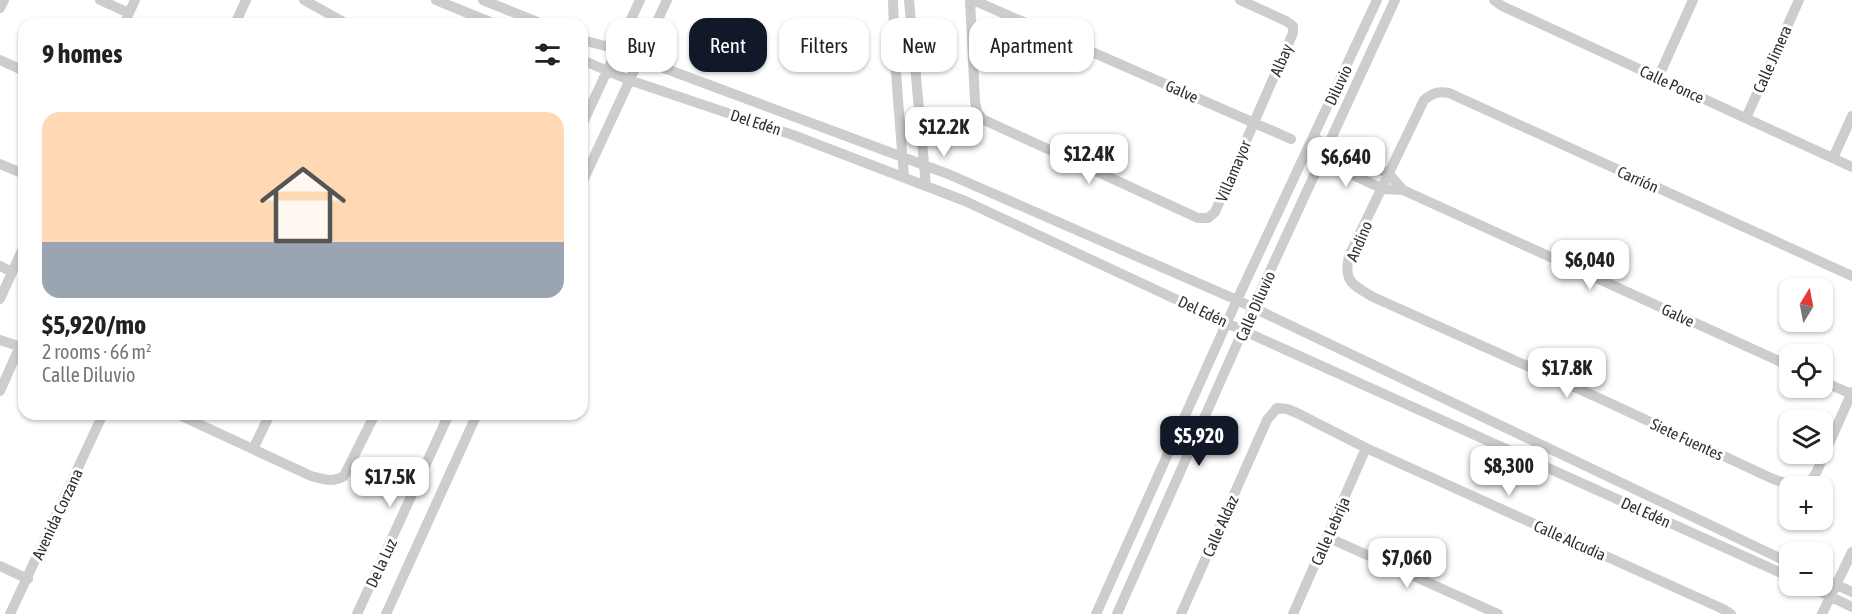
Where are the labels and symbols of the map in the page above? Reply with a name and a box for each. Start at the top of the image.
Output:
street label: Calle Jimera [1749,23,1795,95]
street label: Albay [1266,41,1297,79]
street label: Calle Ponce [1637,61,1707,107]
street label: Diluvio [1321,62,1355,108]
street label: Galve [1163,76,1201,106]
street label: Del Edén [728,105,784,139]
pin: $12.2K [895,107,993,158]
pin: $12.4K [1040,134,1138,185]
street label: Villamayor [1212,137,1255,205]
pin: $6,640 [1297,137,1395,188]
street label: Carrión [1615,162,1661,196]
street label: Andino [1342,218,1376,264]
pin: $6,040 [1541,240,1639,291]
street label: Calle Diluvio [1232,268,1278,344]
north arrow [1779,278,1833,332]
street label: Del Edén [1176,292,1230,330]
street label: Galve [1659,300,1697,330]
pin: $17.8K [1518,348,1616,399]
street label: Siete Fuentes [1648,414,1726,464]
pin: $5,920 [1150,416,1248,467]
pin: $8,300 [1460,446,1558,497]
pin: $17.5K [341,457,439,508]
street label: Avenida Corzana [28,466,86,562]
street label: Calle Aldaz [1199,492,1242,559]
street label: Del Edén [1619,493,1673,531]
street label: Calle Lebrija [1307,494,1354,568]
street label: Calle Alcudia [1531,516,1609,564]
street label: De la Luz [362,535,400,590]
pin: $7,060 [1358,538,1456,589]

